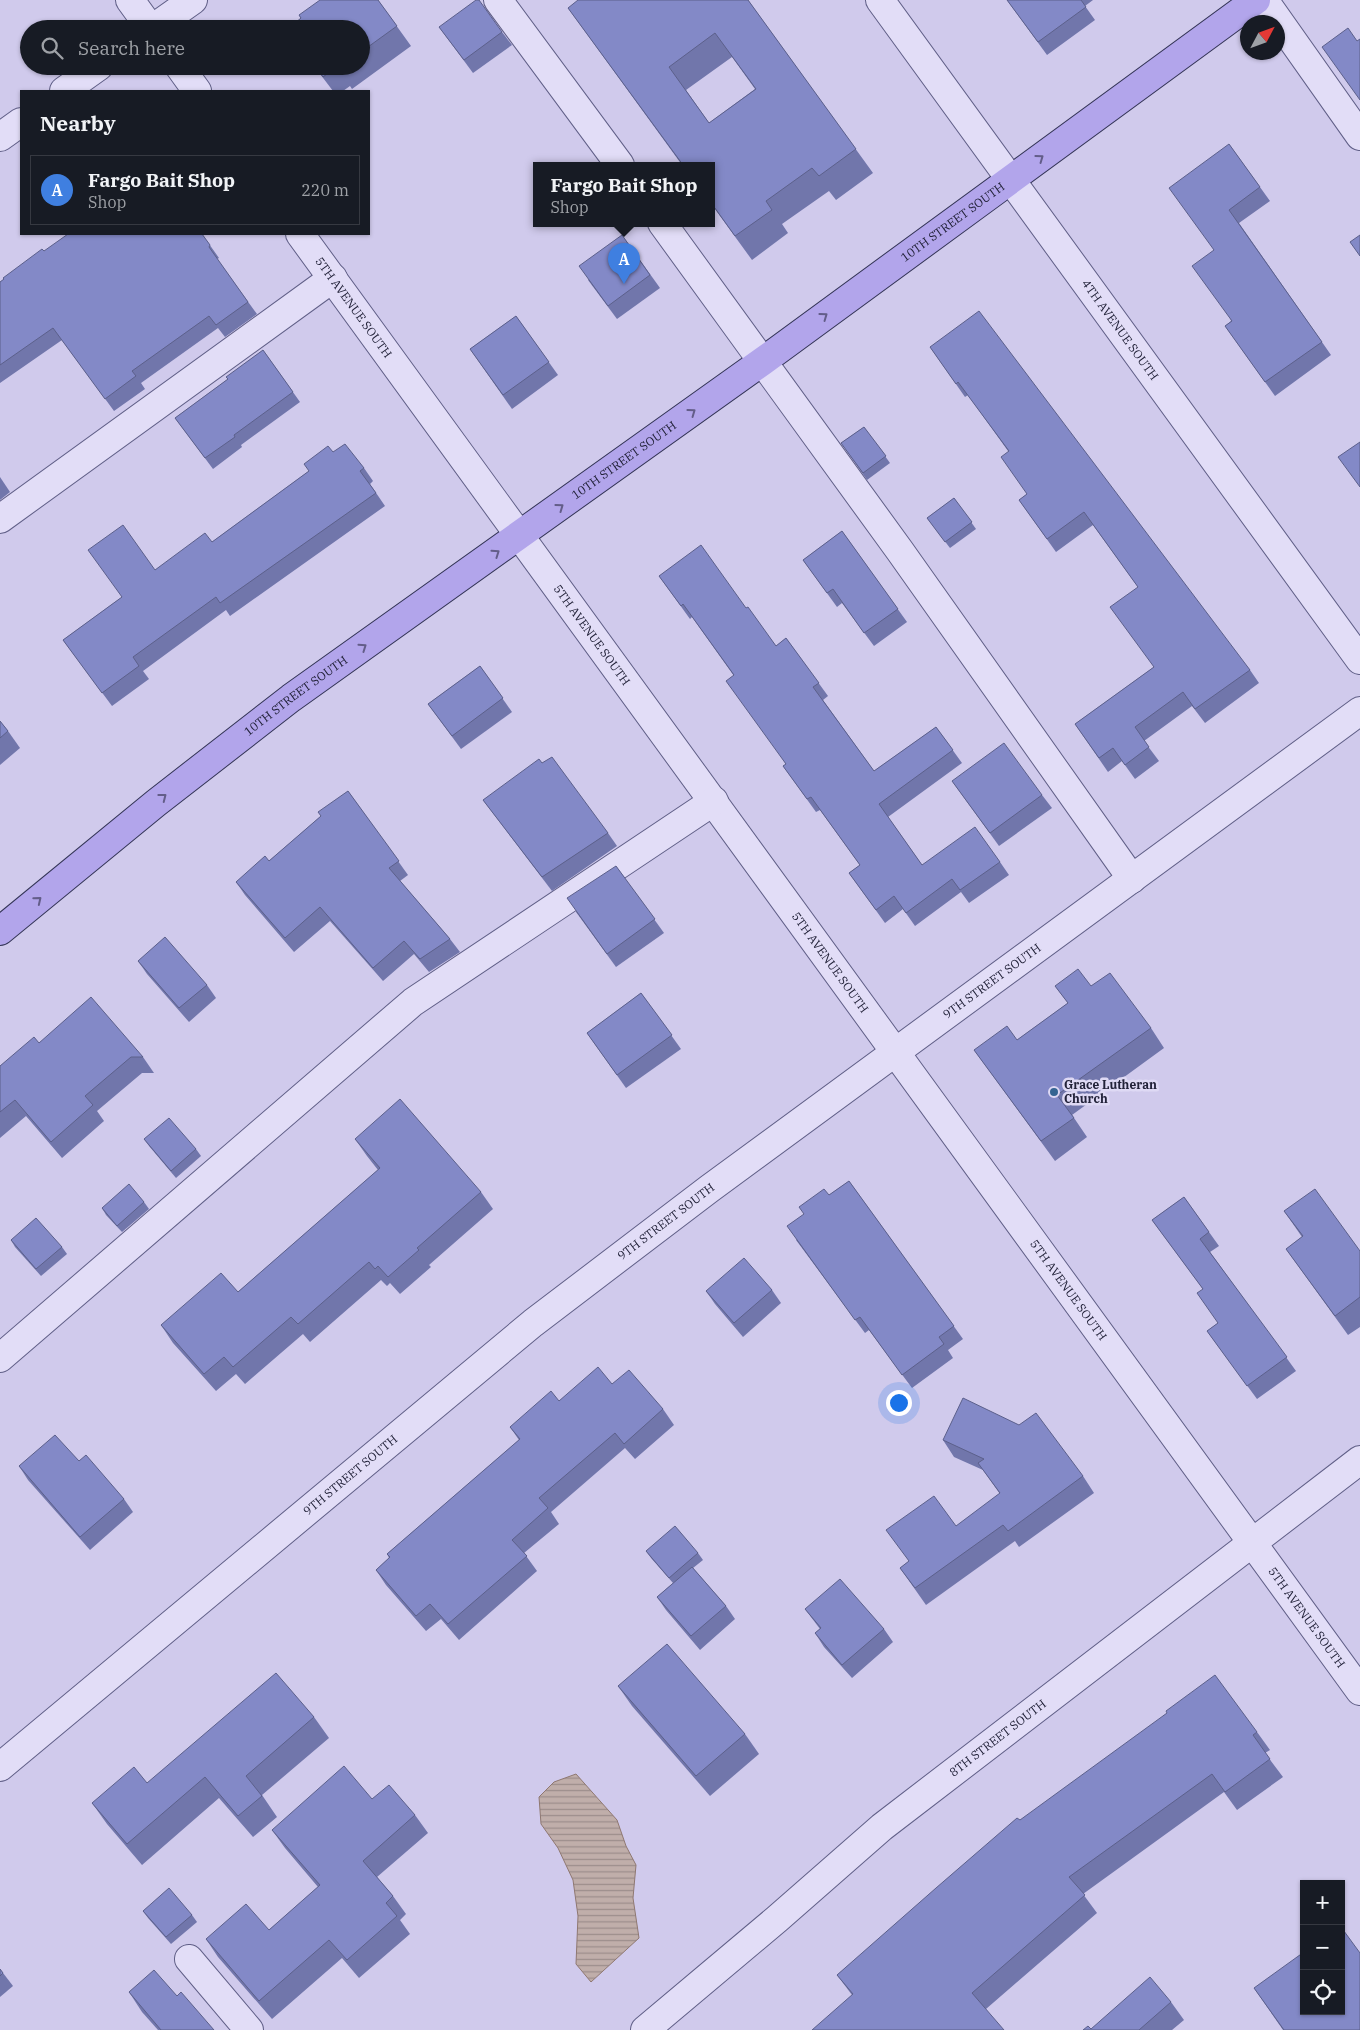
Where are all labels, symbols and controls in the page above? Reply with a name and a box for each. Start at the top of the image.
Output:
north arrow [1240,15,1285,60]
search box [20,20,370,75]
icon: search [38,34,66,62]
text: Search here [78,36,185,60]
text: Nearby [40,109,116,137]
one-way arrow [1034,155,1043,165]
popup [533,162,715,227]
text: Fargo Bait Shop [88,168,235,192]
text: Fargo Bait Shop [550,173,698,197]
street label: 10TH STREET SOUTH [898,179,1007,265]
text: A [51,180,63,200]
text: 220 m [301,180,349,200]
text: Shop [88,192,126,212]
text: Shop [550,197,589,217]
pin: A [608,243,640,284]
street label: 5TH AVENUE SOUTH [312,254,396,361]
street label: 4TH AVENUE SOUTH [1079,276,1162,383]
one-way arrow [818,314,827,322]
one-way arrow [686,409,696,418]
street label: 10TH STREET SOUTH [568,417,679,502]
one-way arrow [554,504,564,513]
one-way arrow [490,550,500,559]
street label: 5TH AVENUE SOUTH [551,581,634,688]
one-way arrow [358,644,367,653]
street label: 10TH STREET SOUTH [241,652,350,739]
one-way arrow [157,794,167,803]
one-way arrow [32,897,41,906]
street label: 5TH AVENUE SOUTH [789,909,872,1016]
street label: 9TH STREET SOUTH [940,940,1044,1022]
place label: Grace Lutheran Church [1064,1077,1157,1106]
marker: Grace Lutheran Church [1048,1086,1060,1098]
street label: 9TH STREET SOUTH [614,1180,717,1263]
street label: 5TH AVENUE SOUTH [1027,1236,1110,1343]
your location [886,1390,912,1416]
street label: 9TH STREET SOUTH [300,1431,400,1518]
street label: 5TH AVENUE SOUTH [1265,1564,1349,1671]
street label: 8TH STREET SOUTH [946,1696,1049,1780]
map controls [1300,1880,1345,2015]
button: + [1300,1880,1345,1925]
button: − [1300,1925,1345,1970]
button: locate [1300,1970,1345,2015]

